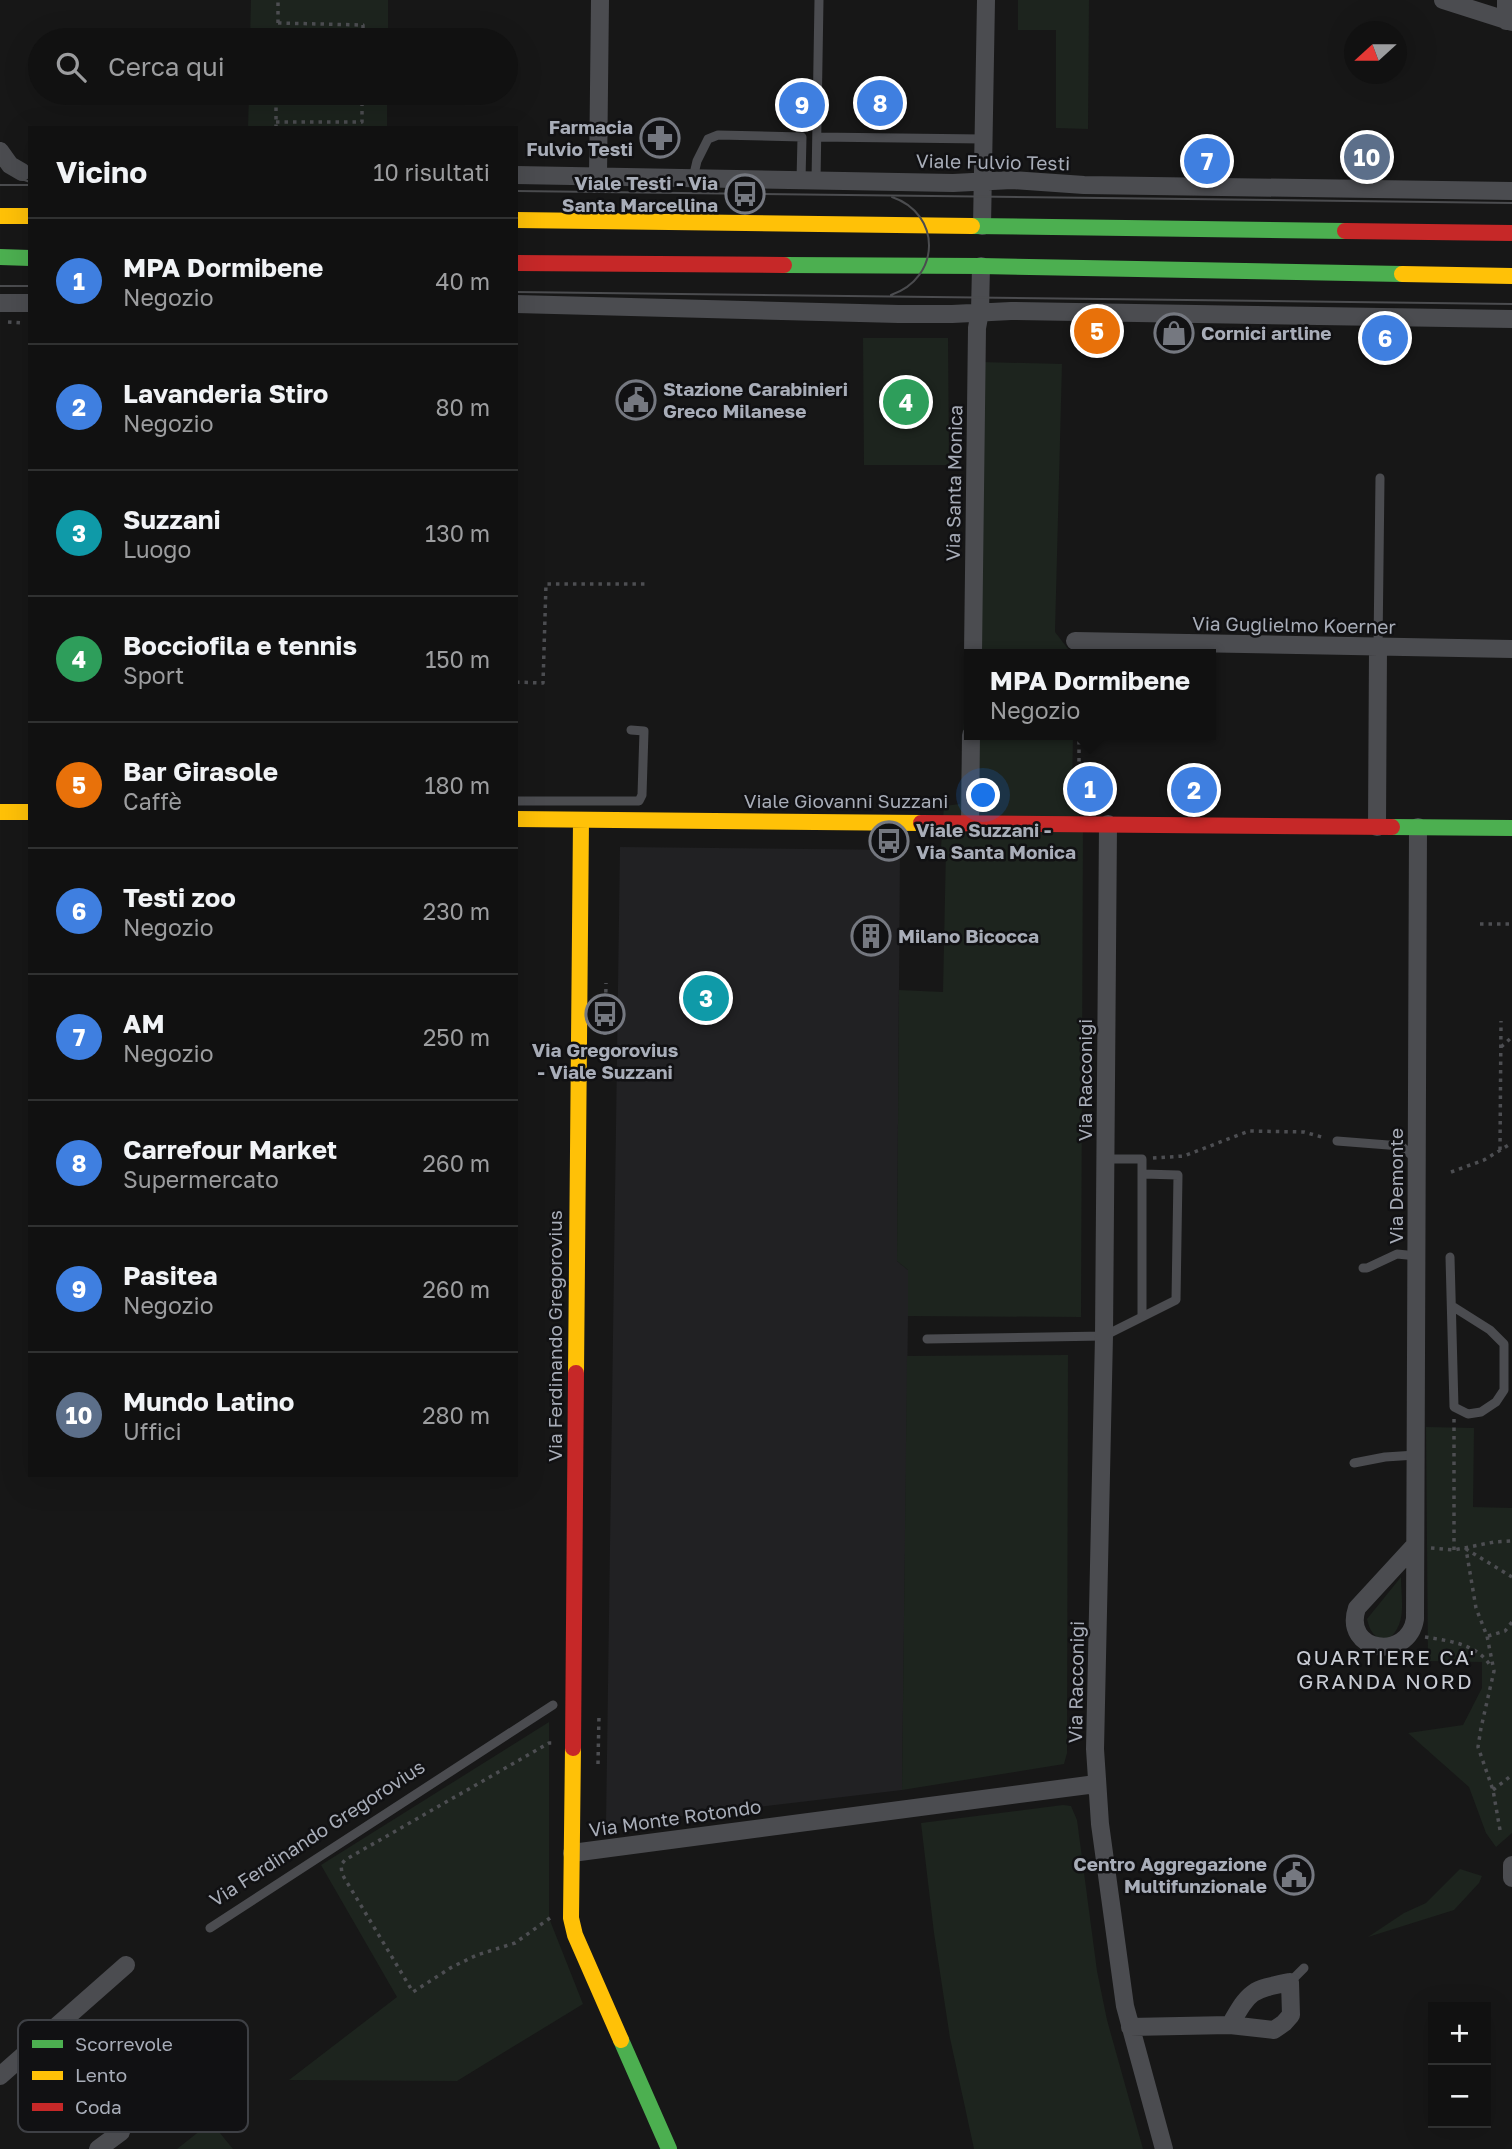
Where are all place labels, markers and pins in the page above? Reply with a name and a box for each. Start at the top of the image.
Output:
pin: 8 [857,77,903,129]
pin: 9 [779,79,825,131]
place label: Farmacia Fulvio Testi [526,115,633,160]
pharmacy icon: Farmacia Fulvio Testi [639,117,681,159]
pin: 10 [1344,131,1390,183]
pin: 7 [1184,135,1230,187]
place label: Viale Testi - Via Santa Marcellina [562,171,718,216]
bus stop icon: Viale Testi - Via Santa Marcellina [724,173,766,215]
pin: 5 [1074,305,1120,357]
shop icon: Cornici artline [1153,312,1195,354]
pin: 6 [1362,312,1408,364]
place label: Cornici artline [1201,321,1332,344]
pin: 4 [883,376,929,428]
place label: Stazione Carabinieri Greco Milanese [663,377,848,422]
public building icon: Stazione Carabinieri Greco Milanese [615,379,657,421]
pin: 1 [1067,763,1113,815]
pin: 2 [1171,764,1217,816]
place label: Viale Suzzani - Via Santa Monica [916,818,1076,863]
bus stop icon: Viale Suzzani - Via Santa Monica [868,820,910,862]
building icon: Milano Bicocca [850,915,892,957]
place label: Milano Bicocca [898,924,1039,947]
pin: 3 [683,972,729,1024]
bus stop icon: Via Gregorovius - Viale Suzzani [584,993,626,1035]
place label: Via Gregorovius - Viale Suzzani [532,1038,679,1083]
place label: Centro Aggregazione Multifunzionale [1073,1852,1267,1897]
public building icon: Centro Aggregazione Multifunzionale [1273,1854,1315,1896]

